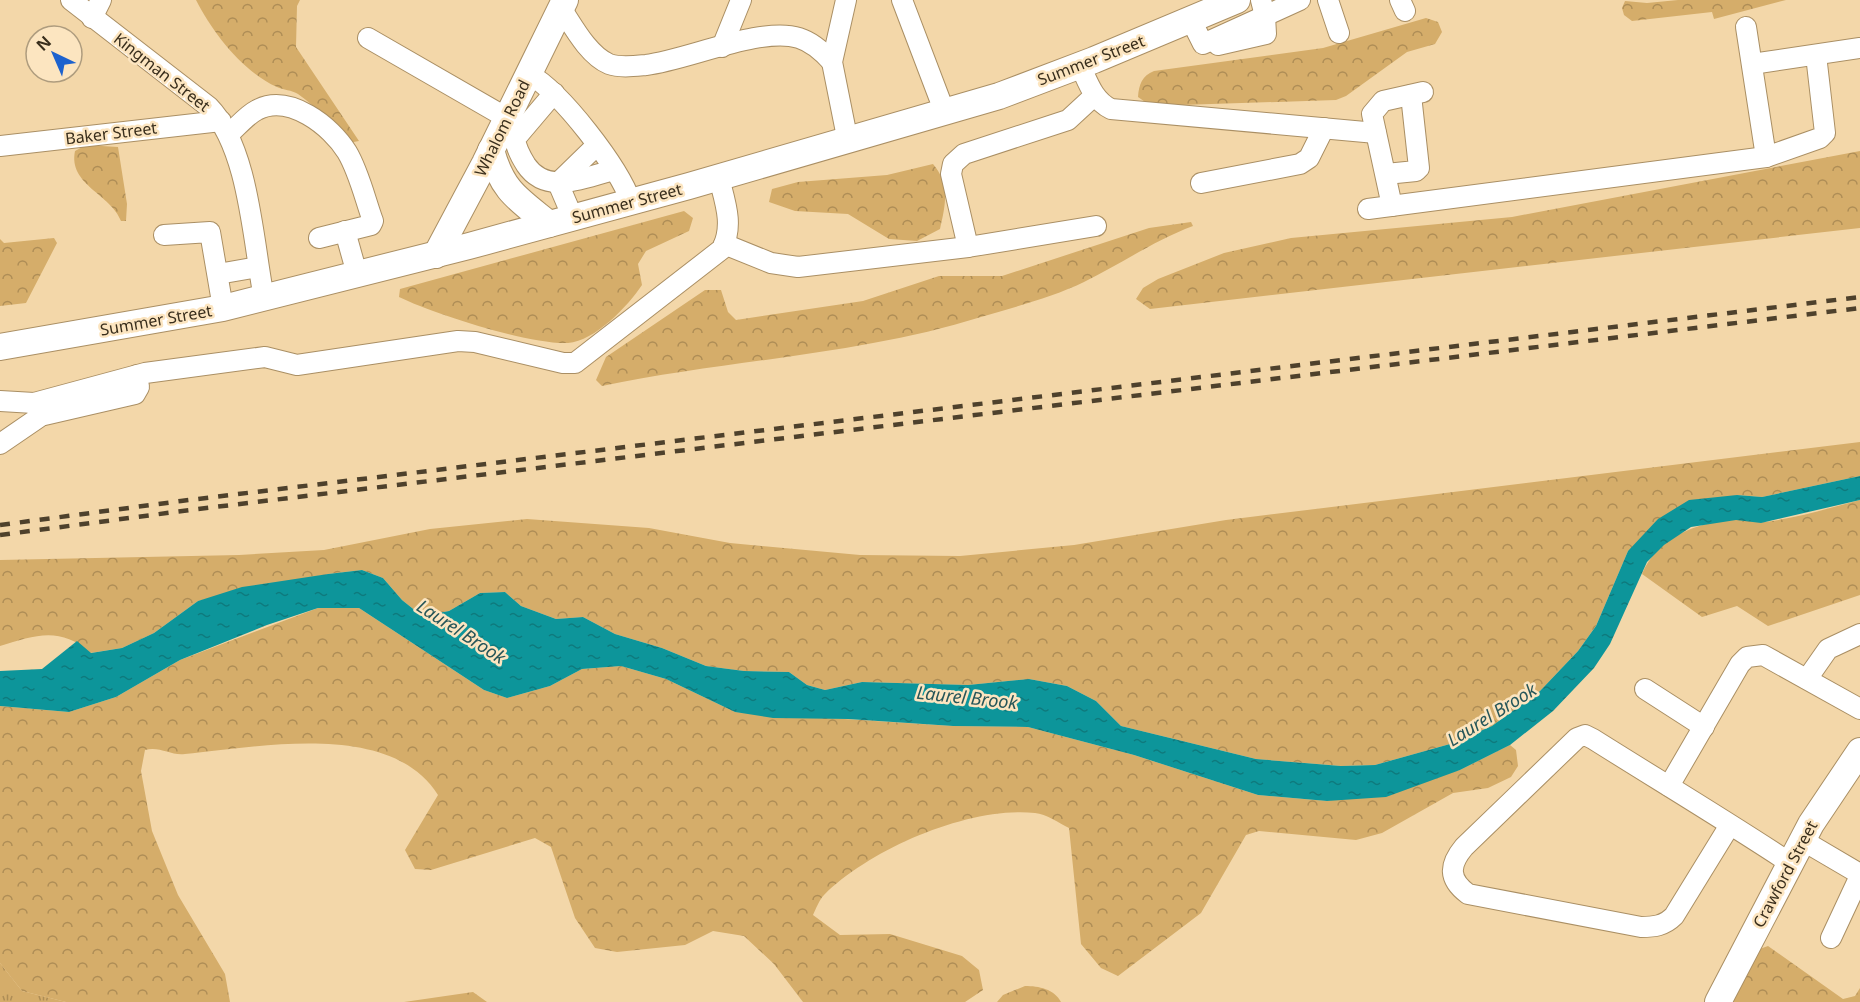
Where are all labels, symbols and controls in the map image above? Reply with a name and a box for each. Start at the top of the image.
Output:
north arrow [24,24,84,84]
street label: Kingman Street [109,27,215,117]
street label: Summer Street [1034,29,1148,91]
text: N [31,31,56,56]
street label: Whalom Road [469,76,535,180]
street label: Baker Street [64,116,158,150]
street label: Summer Street [570,178,685,228]
street label: Summer Street [98,299,214,341]
water label: Laurel Brook [413,594,511,669]
water label: Laurel Brook [1442,677,1542,751]
water label: Laurel Brook [916,680,1020,714]
street label: Crawford Street [1748,817,1823,931]

